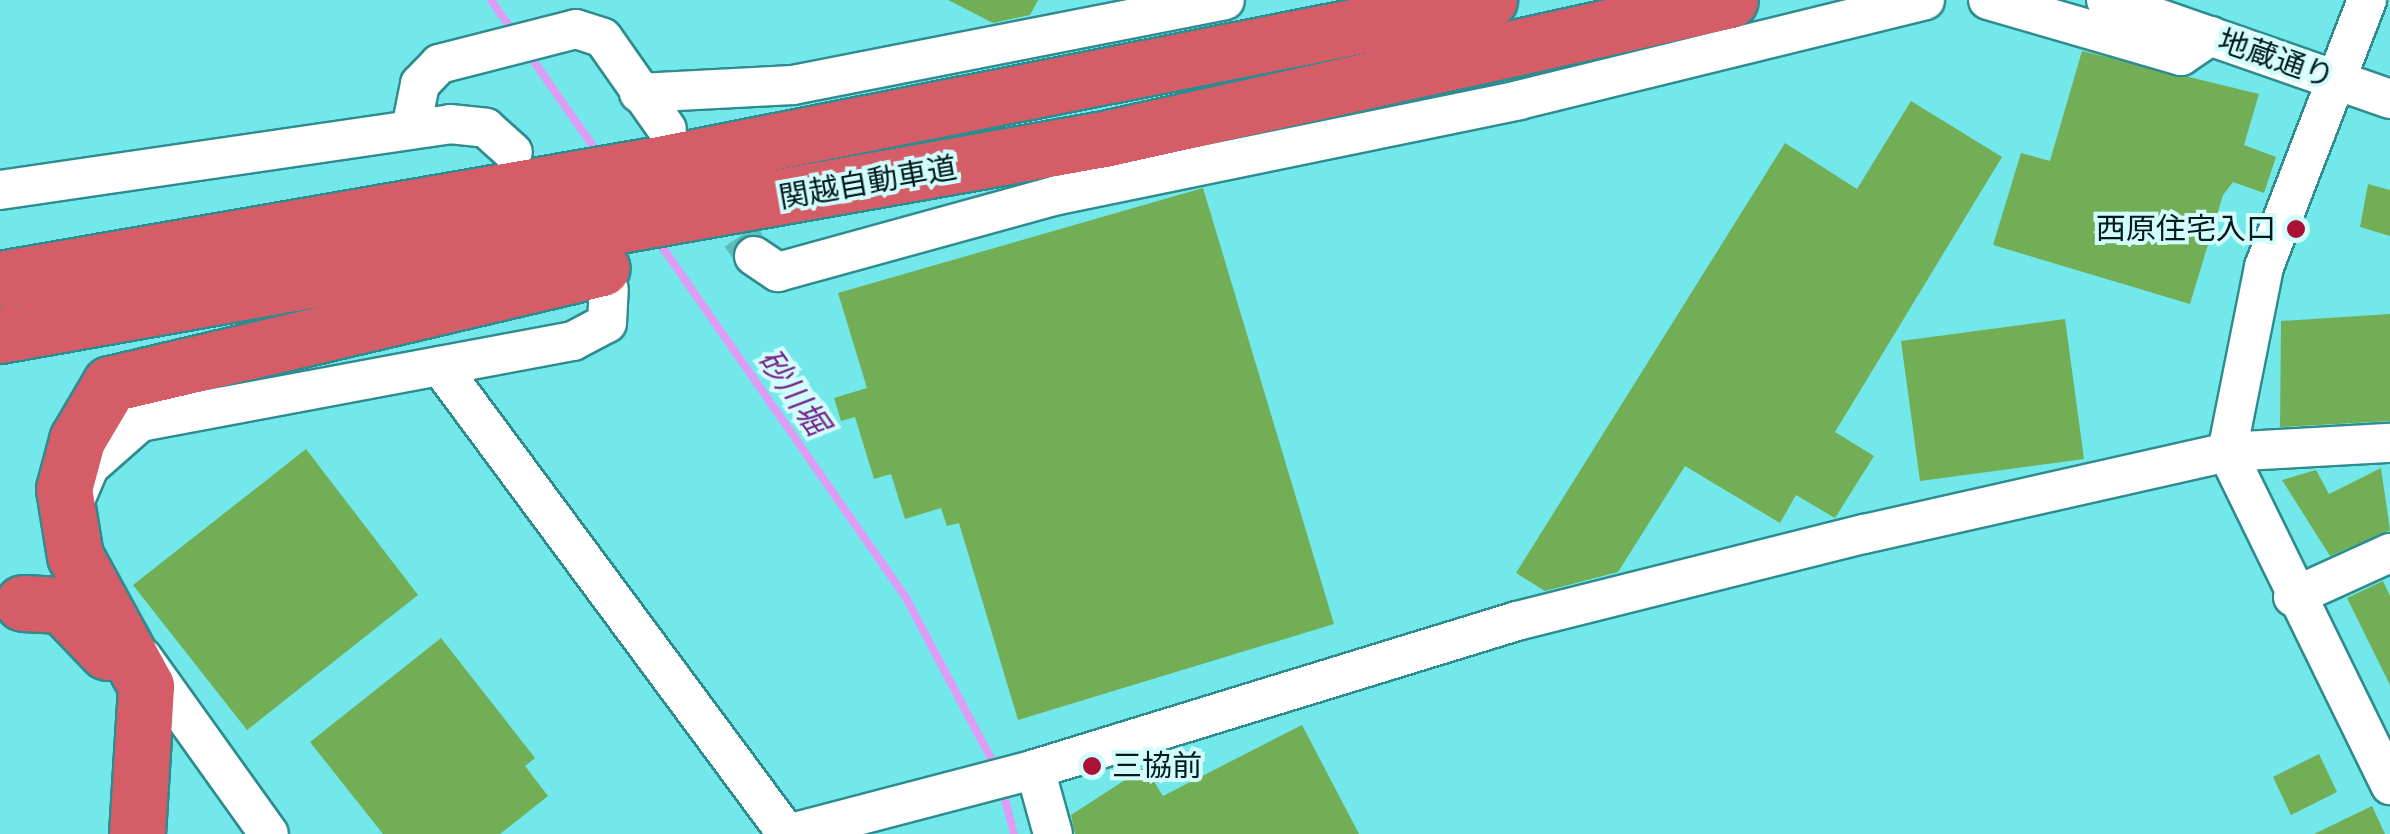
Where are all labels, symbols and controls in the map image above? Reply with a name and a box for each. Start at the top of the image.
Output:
street label: 地蔵通り [2213,22,2339,96]
street label: 関越自動車道 [776,150,960,216]
place label: 西原住宅入口 [2096,211,2276,247]
marker: 西原住宅入口 [2285,218,2307,240]
water label: 砂川堀 [750,342,836,442]
place label: 三協前 [1112,748,1202,784]
marker: 三協前 [1081,755,1103,777]

